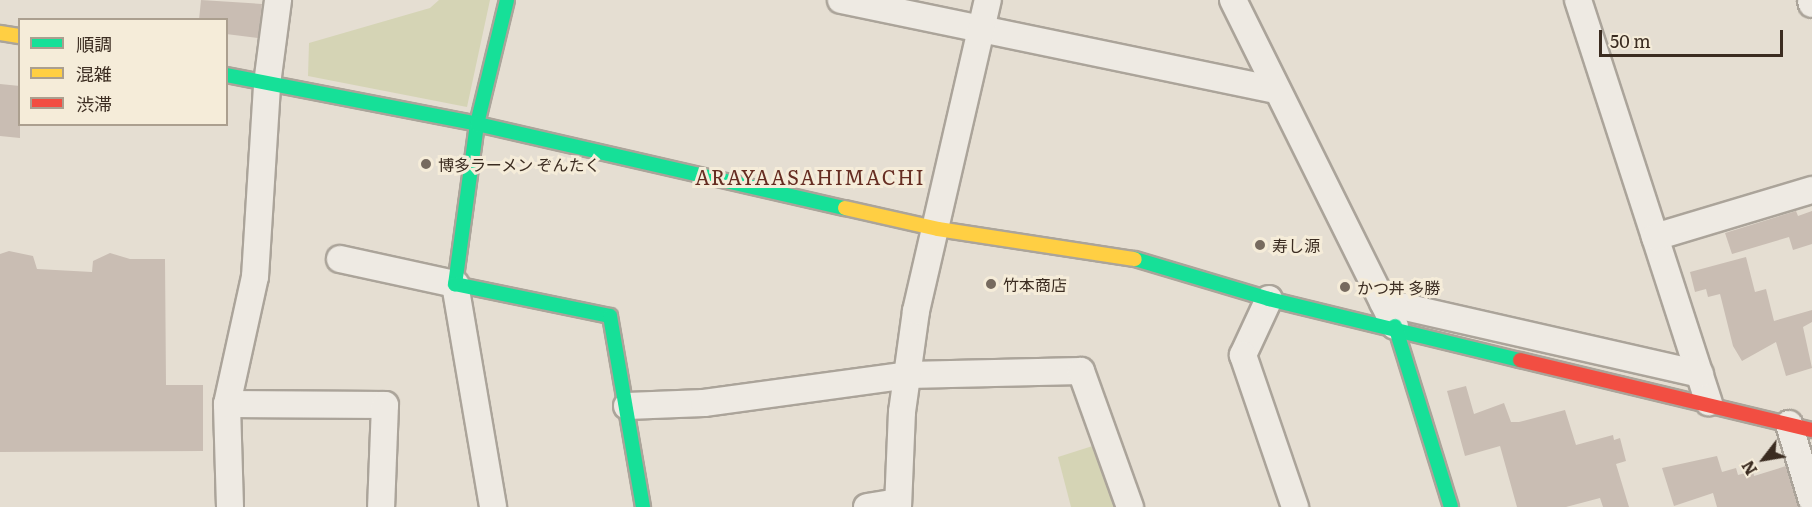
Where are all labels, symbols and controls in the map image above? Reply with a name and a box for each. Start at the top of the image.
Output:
legend [18,18,228,126]
scale bar [1602,18,1786,56]
text: 50 m [1610,27,1651,54]
text: 順調 [76,30,112,57]
text: 混雑 [76,60,112,87]
text: 渋滞 [76,90,112,117]
place label: 博多ラーメン ぞんたく [438,154,601,174]
marker: 博多ラーメン ぞんたく [419,157,433,171]
district label: ARAYAASAHIMACHI [695,164,925,188]
place label: 寿し源 [1272,235,1320,255]
marker: 寿し源 [1253,238,1267,252]
place label: 竹本商店 [1003,274,1067,294]
marker: 竹本商店 [984,277,998,291]
place label: かつ丼 多勝 [1357,277,1440,297]
marker: かつ丼 多勝 [1338,280,1352,294]
north arrow [1734,429,1794,489]
text: N [1735,456,1762,480]

